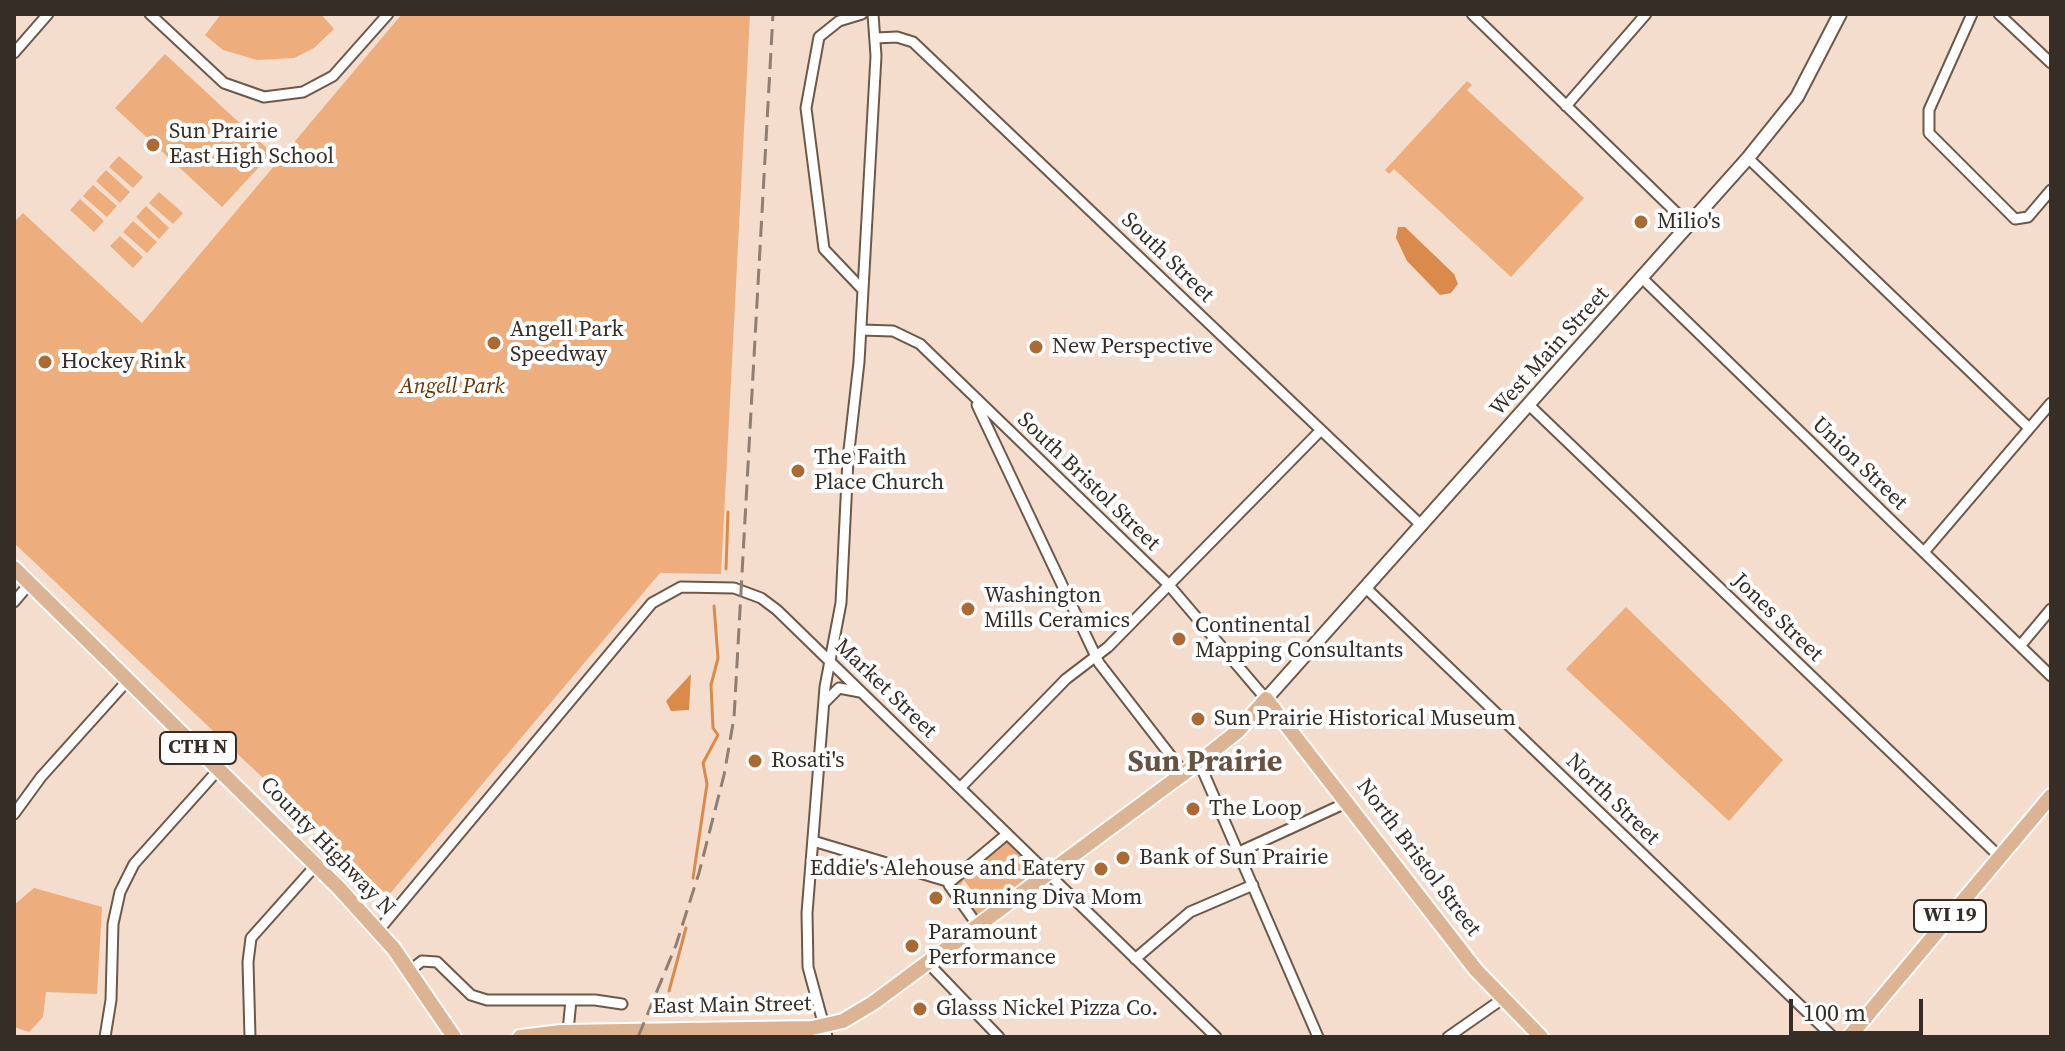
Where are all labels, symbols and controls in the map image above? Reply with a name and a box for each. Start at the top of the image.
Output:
place label: Sun Prairie East High School [169,119,334,170]
marker: Sun Prairie East High School [144,136,162,154]
street label: South Street [1115,207,1219,309]
place label: Milio's [1657,209,1721,235]
marker: Milio's [1632,213,1650,231]
street label: West Main Street [1485,282,1615,422]
place label: Angell Park Speedway [510,317,623,368]
marker: Angell Park Speedway [485,334,503,352]
place label: New Perspective [1052,334,1213,360]
marker: New Perspective [1027,338,1045,356]
place label: Hockey Rink [61,349,186,375]
marker: Hockey Rink [36,353,54,371]
park label: Angell Park [399,374,505,400]
street label: South Bristol Street [1011,407,1165,557]
street label: Union Street [1806,412,1912,516]
place label: The Faith Place Church [814,445,944,496]
marker: The Faith Place Church [789,462,807,480]
street label: Jones Street [1726,568,1828,668]
place label: Washington Mills Ceramics [984,583,1130,634]
marker: Washington Mills Ceramics [959,600,977,618]
place label: Continental Mapping Consultants [1195,613,1403,664]
marker: Continental Mapping Consultants [1170,630,1188,648]
street label: Market Street [829,634,941,744]
place label: Sun Prairie Historical Museum [1214,706,1516,732]
marker: Sun Prairie Historical Museum [1189,710,1207,728]
road number: CTH N [160,732,236,764]
district label: Sun Prairie [1128,745,1282,781]
place label: Rosati's [771,748,845,774]
street label: North Street [1560,749,1664,851]
marker: Rosati's [746,752,764,770]
street label: County Highway N [254,772,400,922]
street label: North Bristol Street [1350,774,1486,942]
place label: The Loop [1209,796,1302,822]
marker: The Loop [1184,800,1202,818]
place label: Bank of Sun Prairie [1139,845,1328,871]
marker: Bank of Sun Prairie [1114,849,1132,867]
place label: Eddie's Alehouse and Eatery [810,856,1085,882]
marker: Eddie's Alehouse and Eatery [1092,860,1110,878]
place label: Running Diva Mom [952,885,1142,911]
marker: Running Diva Mom [927,889,945,907]
road number: WI 19 [1914,900,1986,932]
place label: Paramount Performance [928,920,1056,972]
marker: Paramount Performance [903,937,921,955]
scale bar [1793,983,1927,1033]
street label: East Main Street [652,991,812,1021]
place label: Glasss Nickel Pizza Co. [936,996,1158,1022]
text: 100 m [1803,996,1866,1029]
marker: Glasss Nickel Pizza Co. [911,1000,929,1018]

